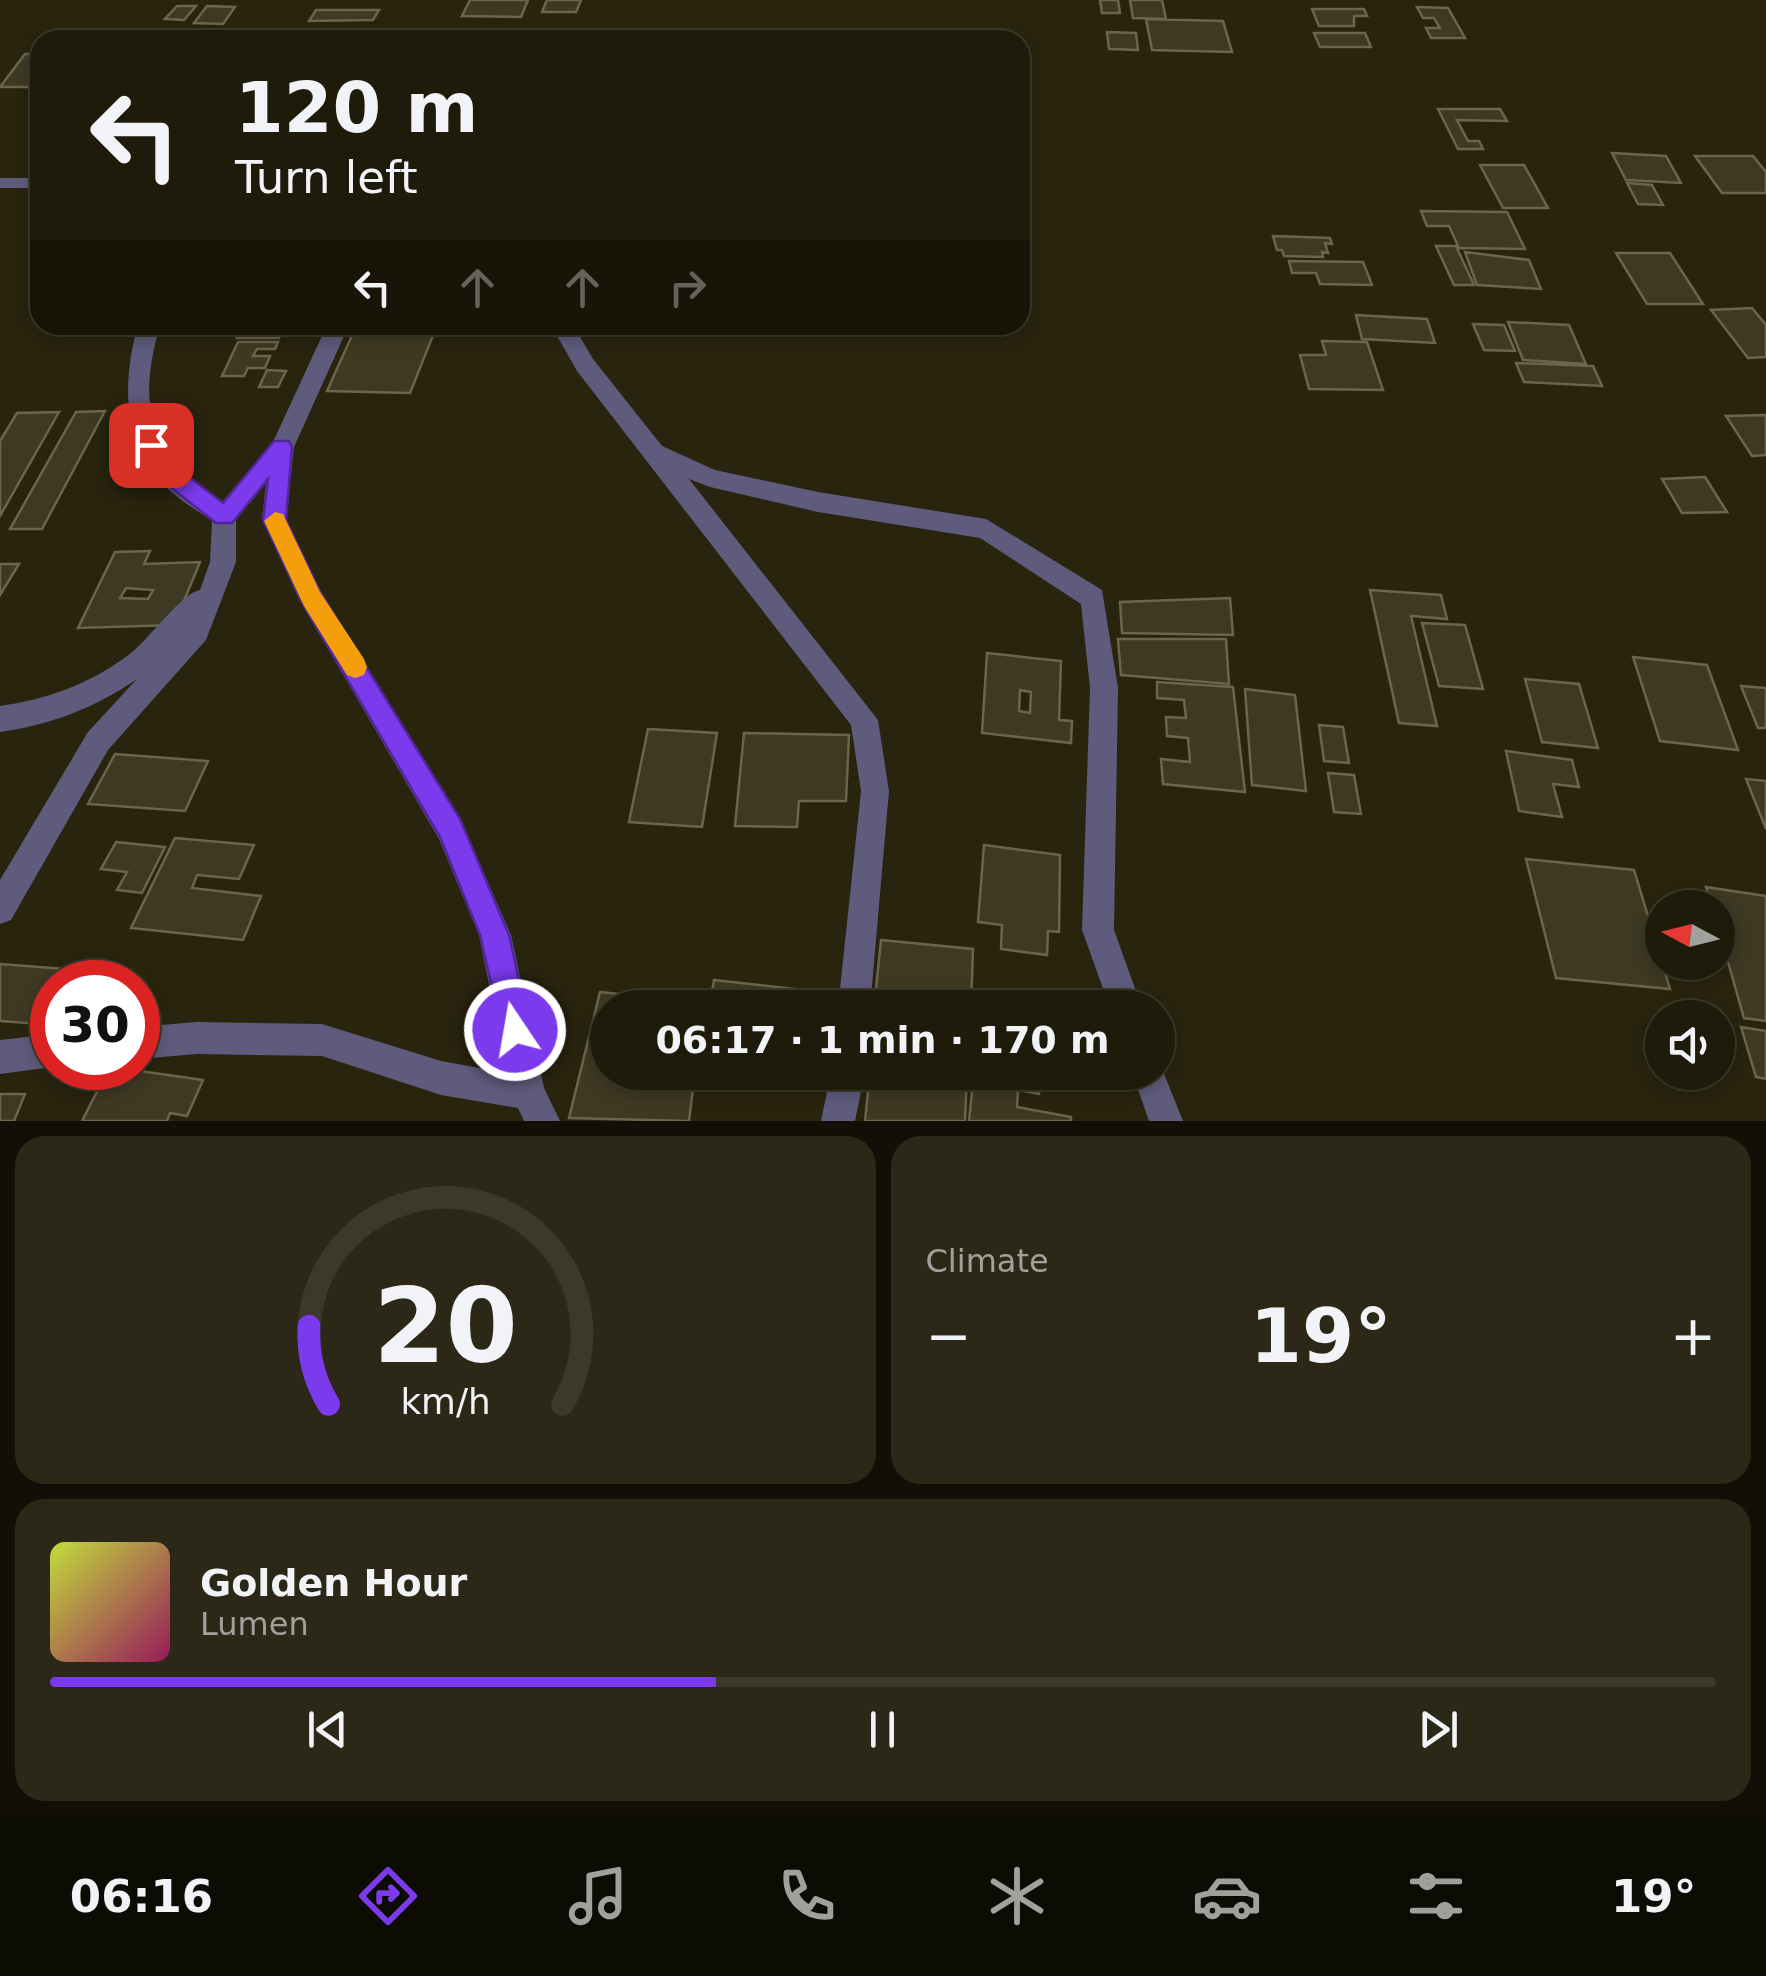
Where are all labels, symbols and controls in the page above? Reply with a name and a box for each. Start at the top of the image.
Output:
text: 120 m [235,67,478,149]
icon: left [70,70,200,200]
text: Turn left [235,151,418,204]
icon: left [345,260,400,315]
icon: ahead [450,260,505,315]
icon: ahead [555,260,610,315]
icon: right [660,260,715,315]
pin [109,403,194,488]
icon: arrive [124,418,179,473]
north arrow [1645,890,1735,980]
map controls [1645,890,1735,1090]
speed limit sign: 30 [30,960,160,1090]
position arrow [463,978,567,1082]
button: sound [1645,1000,1735,1090]
text: 06:17 · 1 min · 170 m [655,1018,1110,1062]
text: Climate [926,1242,1049,1280]
text: 20 [373,1265,518,1387]
text: 19° [1250,1292,1392,1380]
text: − [926,1304,972,1368]
text: + [1670,1304,1716,1368]
text: km/h [400,1381,490,1422]
text: Golden Hour [200,1561,467,1605]
text: Lumen [200,1605,309,1643]
icon: previous [300,1702,355,1757]
icon: pause [855,1702,910,1757]
icon: next [1411,1702,1466,1757]
icon: directions [353,1861,423,1931]
icon: music [563,1861,633,1931]
icon: phone [772,1861,842,1931]
icon: climate [982,1861,1052,1931]
icon: car [1192,1861,1262,1931]
icon: filters [1401,1861,1471,1931]
text: 06:16 [70,1870,213,1923]
text: 19° [1611,1870,1696,1923]

